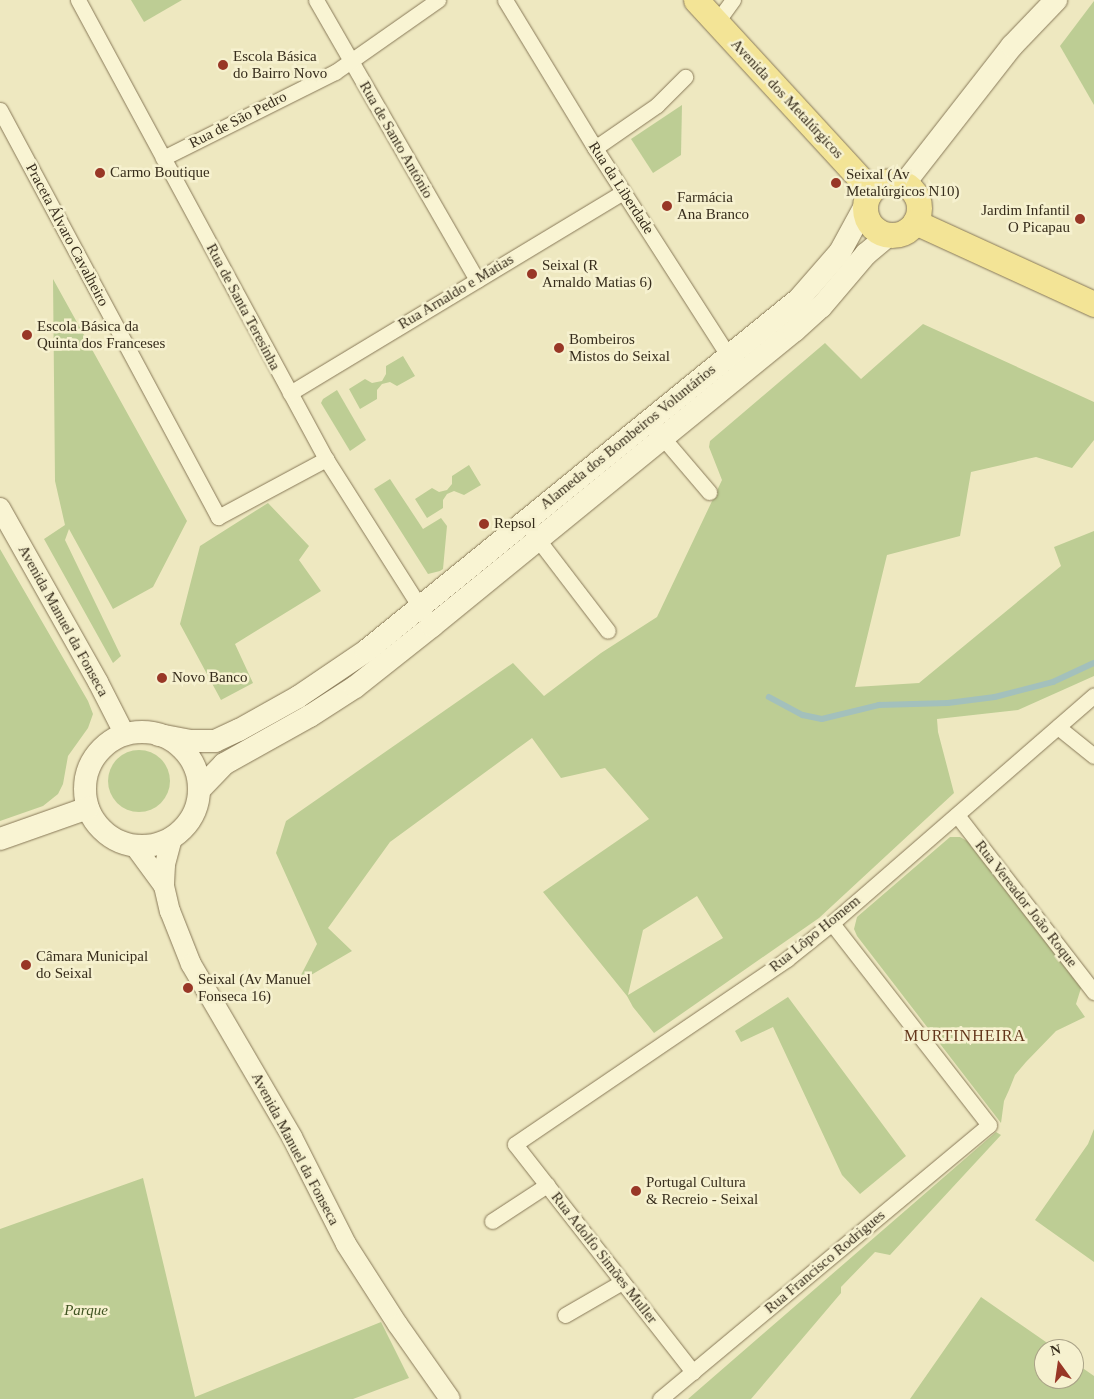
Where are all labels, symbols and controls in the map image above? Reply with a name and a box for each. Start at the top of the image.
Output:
street label: Avenida dos Metalúrgicos [727,35,847,163]
place label: Escola Básica do Bairro Novo [233,47,327,82]
marker: Escola Básica do Bairro Novo [217,59,229,71]
street label: Rua de Santo António [355,78,437,202]
street label: Rua de São Pedro [186,88,290,152]
street label: Rua da Liberdade [584,138,658,238]
street label: Praceta Álvaro Cavalheiro [22,161,112,309]
place label: Carmo Boutique [110,164,210,182]
place label: Seixal (Av Metalúrgicos N10) [846,165,959,200]
marker: Carmo Boutique [94,167,106,179]
marker: Seixal (Av Metalúrgicos N10) [830,177,842,189]
place label: Farmácia Ana Branco [677,188,749,223]
marker: Farmácia Ana Branco [661,200,673,212]
place label: Jardim Infantil O Picapau [981,201,1070,236]
marker: Jardim Infantil O Picapau [1074,213,1086,225]
street label: Rua de Santa Teresinha [202,241,284,373]
street label: Rua Arnaldo e Matias [395,250,517,334]
place label: Seixal (R Arnaldo Matias 6) [542,256,652,291]
marker: Seixal (R Arnaldo Matias 6) [526,268,538,280]
place label: Escola Básica da Quinta dos Franceses [37,317,165,352]
marker: Escola Básica da Quinta dos Franceses [21,329,33,341]
place label: Bombeiros Mistos do Seixal [569,330,670,365]
marker: Bombeiros Mistos do Seixal [553,342,565,354]
street label: Alameda dos Bombeiros Voluntários [536,360,720,514]
place label: Repsol [494,515,536,533]
marker: Repsol [478,518,490,530]
street label: Avenida Manuel da Fonseca [14,542,112,700]
place label: Novo Banco [172,669,247,687]
marker: Novo Banco [156,672,168,684]
street label: Rua Vereador João Roque [971,837,1081,971]
street label: Rua Lôpo Homem [766,892,864,976]
place label: Câmara Municipal do Seixal [36,947,148,982]
marker: Câmara Municipal do Seixal [20,959,32,971]
place label: Seixal (Av Manuel Fonseca 16) [198,970,311,1005]
marker: Seixal (Av Manuel Fonseca 16) [182,982,194,994]
district label: MURTINHEIRA [903,1026,1027,1046]
street label: Avenida Manuel da Fonseca [247,1070,343,1228]
place label: Portugal Cultura & Recreio - Seixal [646,1173,758,1208]
marker: Portugal Cultura & Recreio - Seixal [630,1185,642,1197]
street label: Rua Adolfo Simões Muller [547,1188,661,1328]
street label: Rua Francisco Rodrigues [761,1206,889,1318]
park label: Parque [64,1302,108,1320]
north arrow [1034,1339,1084,1389]
text: N [1049,1341,1062,1358]

